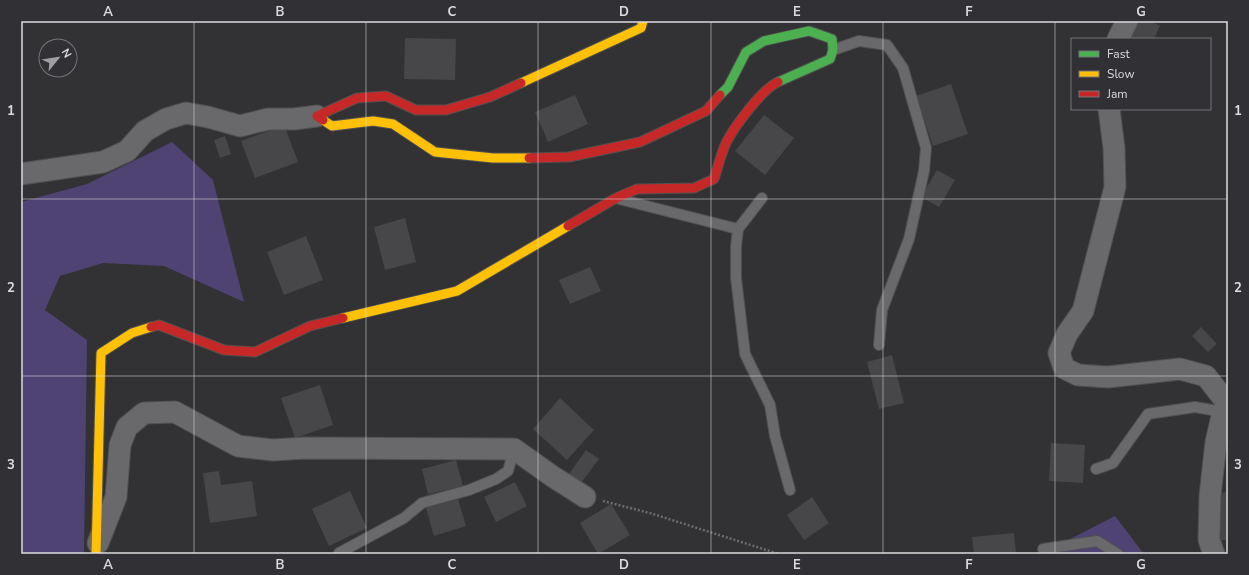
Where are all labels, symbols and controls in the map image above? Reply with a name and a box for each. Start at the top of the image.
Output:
text: A [103,3,113,21]
text: B [276,3,285,21]
text: C [448,3,457,21]
text: D [619,3,629,21]
text: E [793,3,801,21]
text: F [965,3,973,21]
text: G [1136,3,1146,21]
north arrow [38,38,78,78]
legend [1071,38,1211,110]
text: N [58,46,75,61]
text: Fast [1107,46,1130,62]
text: Slow [1107,66,1135,82]
text: Jam [1106,86,1128,102]
text: 1 [7,102,15,120]
text: 1 [1234,102,1242,120]
text: 2 [7,279,15,297]
text: 2 [1234,279,1242,297]
text: 3 [7,456,15,474]
text: 3 [1234,456,1242,474]
text: A [103,556,113,574]
text: B [276,556,285,574]
text: C [448,556,457,574]
text: D [619,556,629,574]
text: E [793,556,801,574]
text: F [965,556,973,574]
text: G [1136,556,1146,574]

